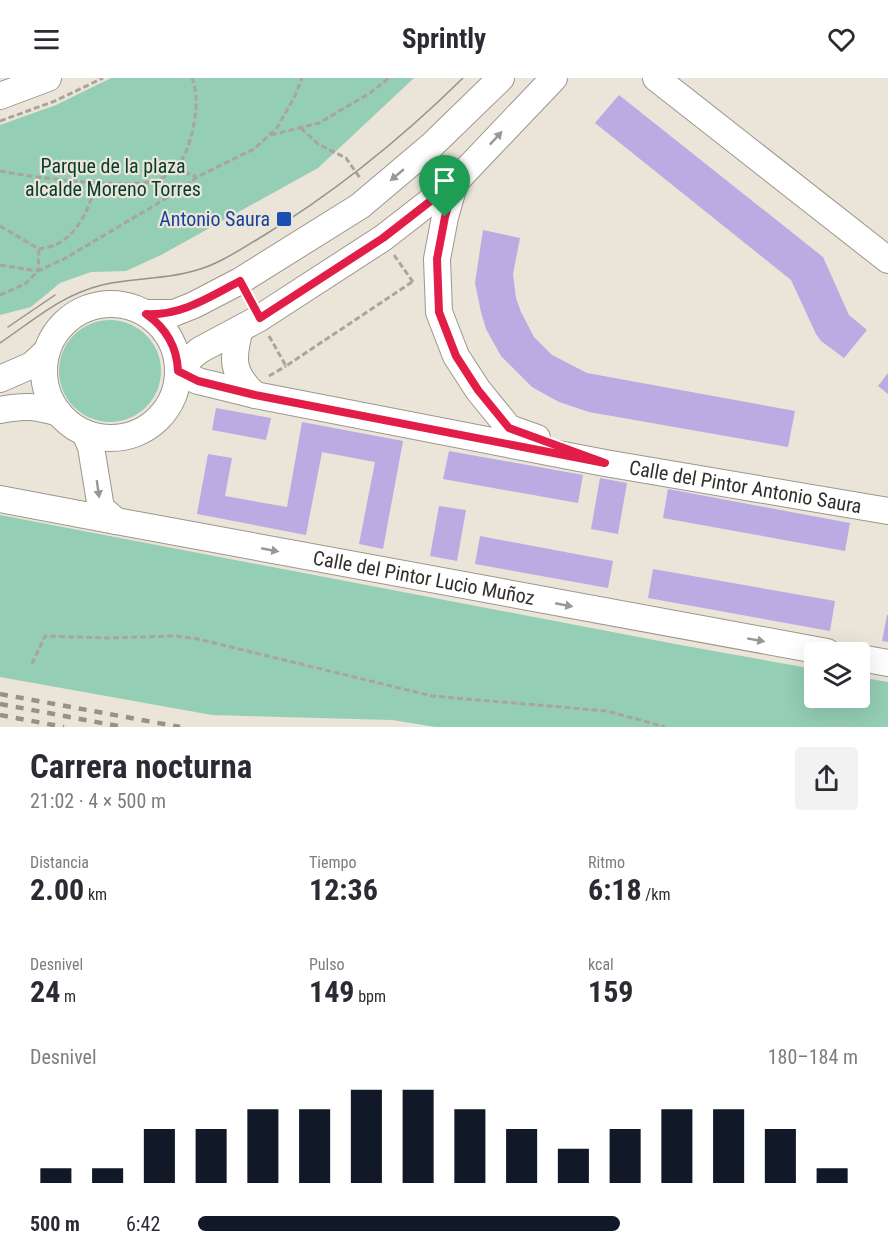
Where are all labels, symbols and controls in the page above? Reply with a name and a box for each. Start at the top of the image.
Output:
icon: menu [30,23,63,56]
text: Sprintly [402,23,486,55]
icon: heart [825,23,858,56]
one-way arrow [489,131,503,145]
park label: Parque de la plaza alcalde Moreno Torres [25,154,201,201]
pin [419,155,470,217]
icon: arrive [428,164,461,197]
one-way arrow [390,168,405,181]
place label: Antonio Saura [159,207,270,231]
marker: Antonio Saura [275,210,293,228]
street label: Calle del Pintor Antonio Saura [627,455,863,518]
one-way arrow [94,480,103,499]
one-way arrow [260,546,279,555]
street label: Calle del Pintor Lucio Muñoz [311,546,537,610]
one-way arrow [555,601,574,610]
one-way arrow [747,636,766,645]
map controls [804,642,870,708]
button: layers [804,642,870,708]
text: Carrera nocturna [30,747,252,786]
button: share [795,747,858,810]
text: 21:02 · 4 × 500 m [30,789,166,813]
text: Distancia [30,853,89,872]
text: Tiempo [309,853,356,872]
text: Ritmo [588,853,625,872]
text: 2.00 [30,872,84,907]
text: 12:36 [309,872,378,907]
text: 6:18 [588,872,642,907]
text: km [84,885,107,904]
text: /km [642,885,671,904]
text: Desnivel [30,955,83,974]
text: Pulso [309,955,345,974]
text: kcal [588,955,614,974]
text: 24 [30,974,60,1009]
text: 149 [309,974,354,1009]
text: 159 [588,974,633,1009]
text: m [60,987,76,1006]
text: bpm [354,987,386,1006]
text: Desnivel [30,1045,97,1069]
text: 180–184 m [768,1045,858,1069]
text: 500 m [30,1212,80,1236]
text: 6:42 [126,1212,160,1236]

